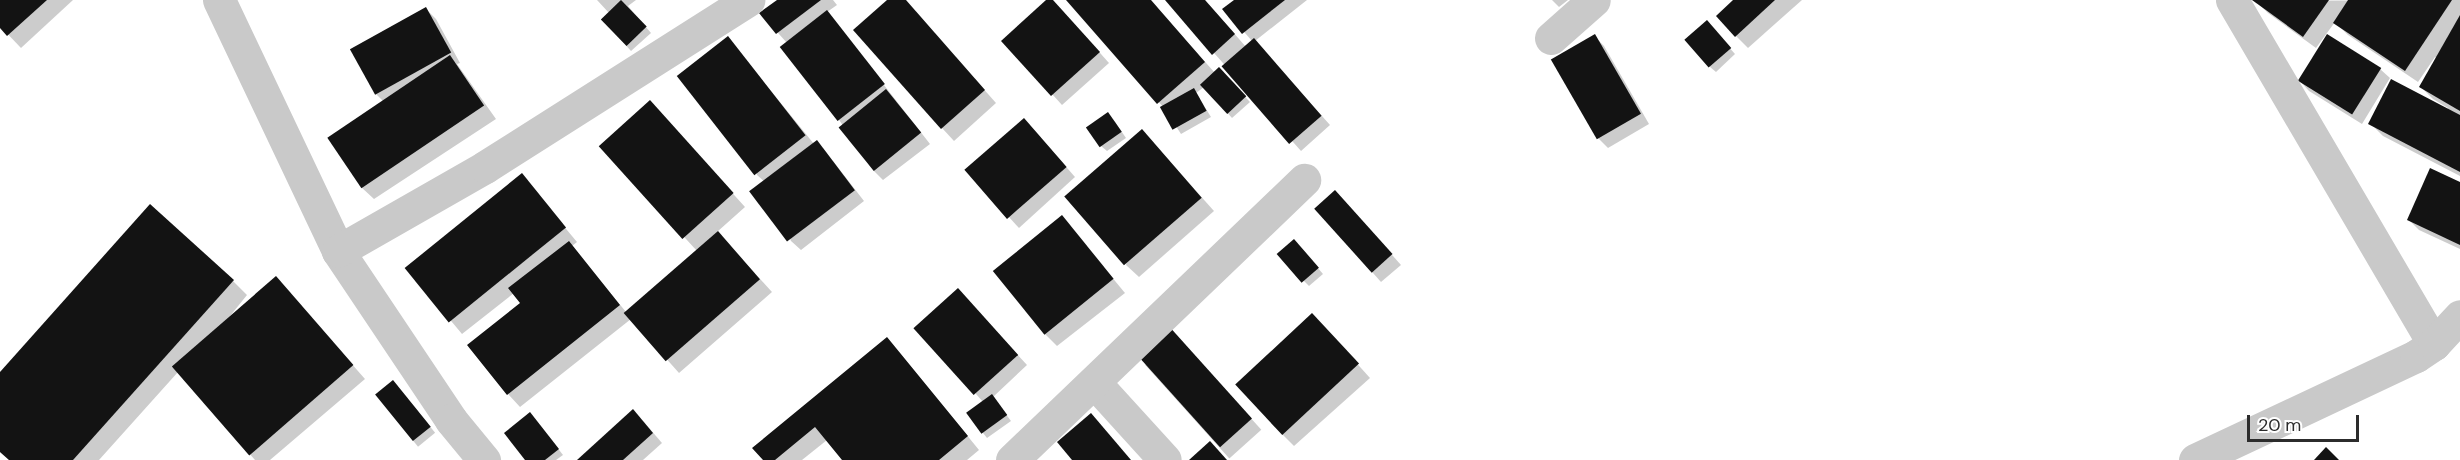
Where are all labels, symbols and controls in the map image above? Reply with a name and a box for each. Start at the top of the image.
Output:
scale bar [2250,403,2362,441]
text: 20 m [2258,413,2301,437]

